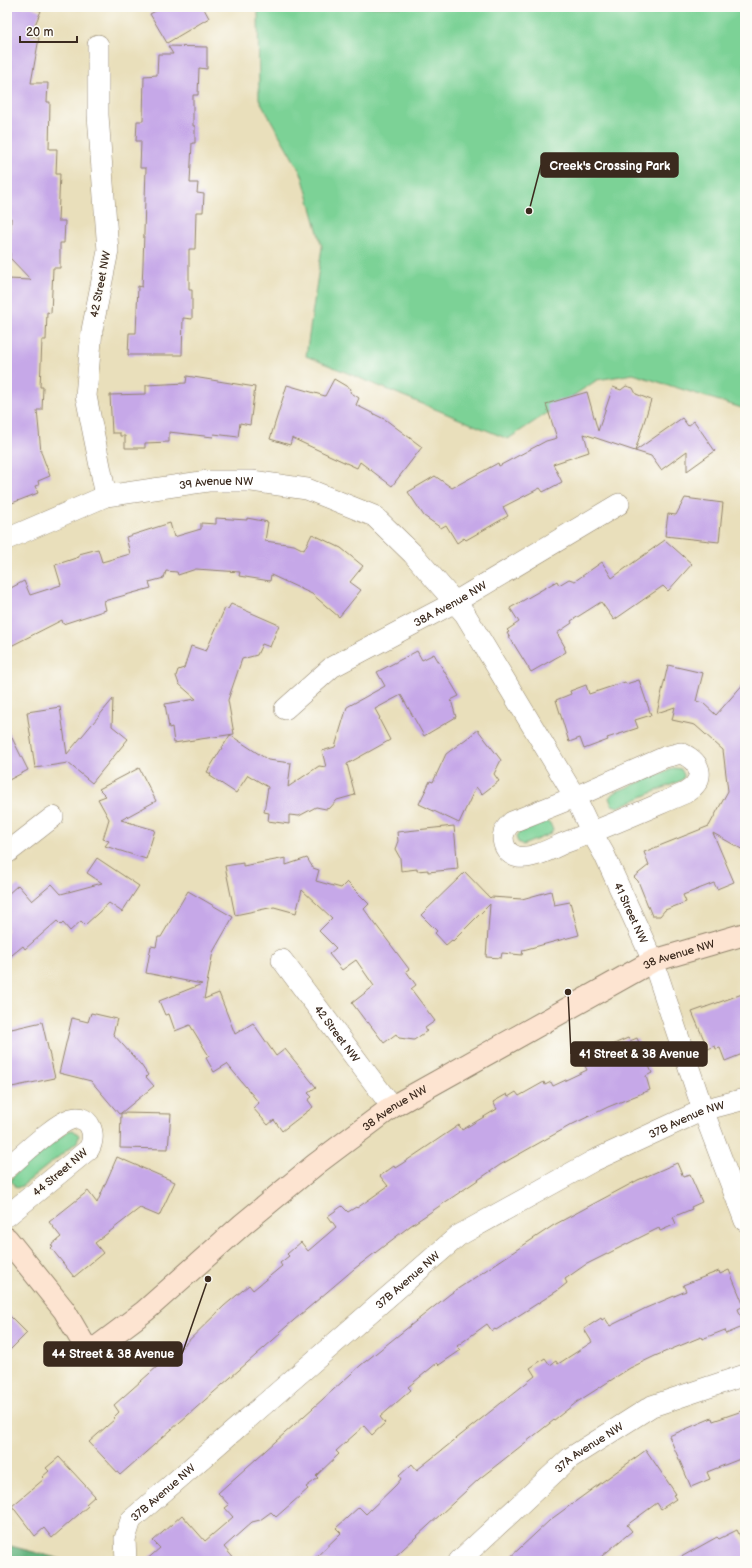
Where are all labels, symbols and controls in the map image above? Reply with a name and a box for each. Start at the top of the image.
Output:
scale bar [20,18,77,44]
text: 20 m [26,25,53,40]
callout: Creek's Crossing Park [541,153,678,177]
text: Creek's Crossing Park [550,159,671,174]
street label: 42 Street NW [88,250,113,318]
street label: 39 Avenue NW [178,475,253,492]
street label: 38A Avenue NW [412,579,489,630]
street label: 41 Street NW [611,881,650,946]
street label: 38 Avenue NW [641,937,716,972]
street label: 42 Street NW [311,1003,362,1065]
callout: 41 Street & 38 Avenue [571,1042,707,1066]
text: 41 Street & 38 Avenue [579,1047,699,1062]
street label: 38 Avenue NW [360,1083,429,1134]
street label: 37B Avenue NW [647,1099,726,1141]
street label: 44 Street NW [30,1146,90,1199]
street label: 37B Avenue NW [373,1249,443,1312]
callout: 44 Street & 38 Avenue [44,1342,182,1366]
text: 44 Street & 38 Avenue [52,1347,174,1362]
street label: 37A Avenue NW [552,1420,626,1476]
street label: 37B Avenue NW [128,1461,198,1524]

